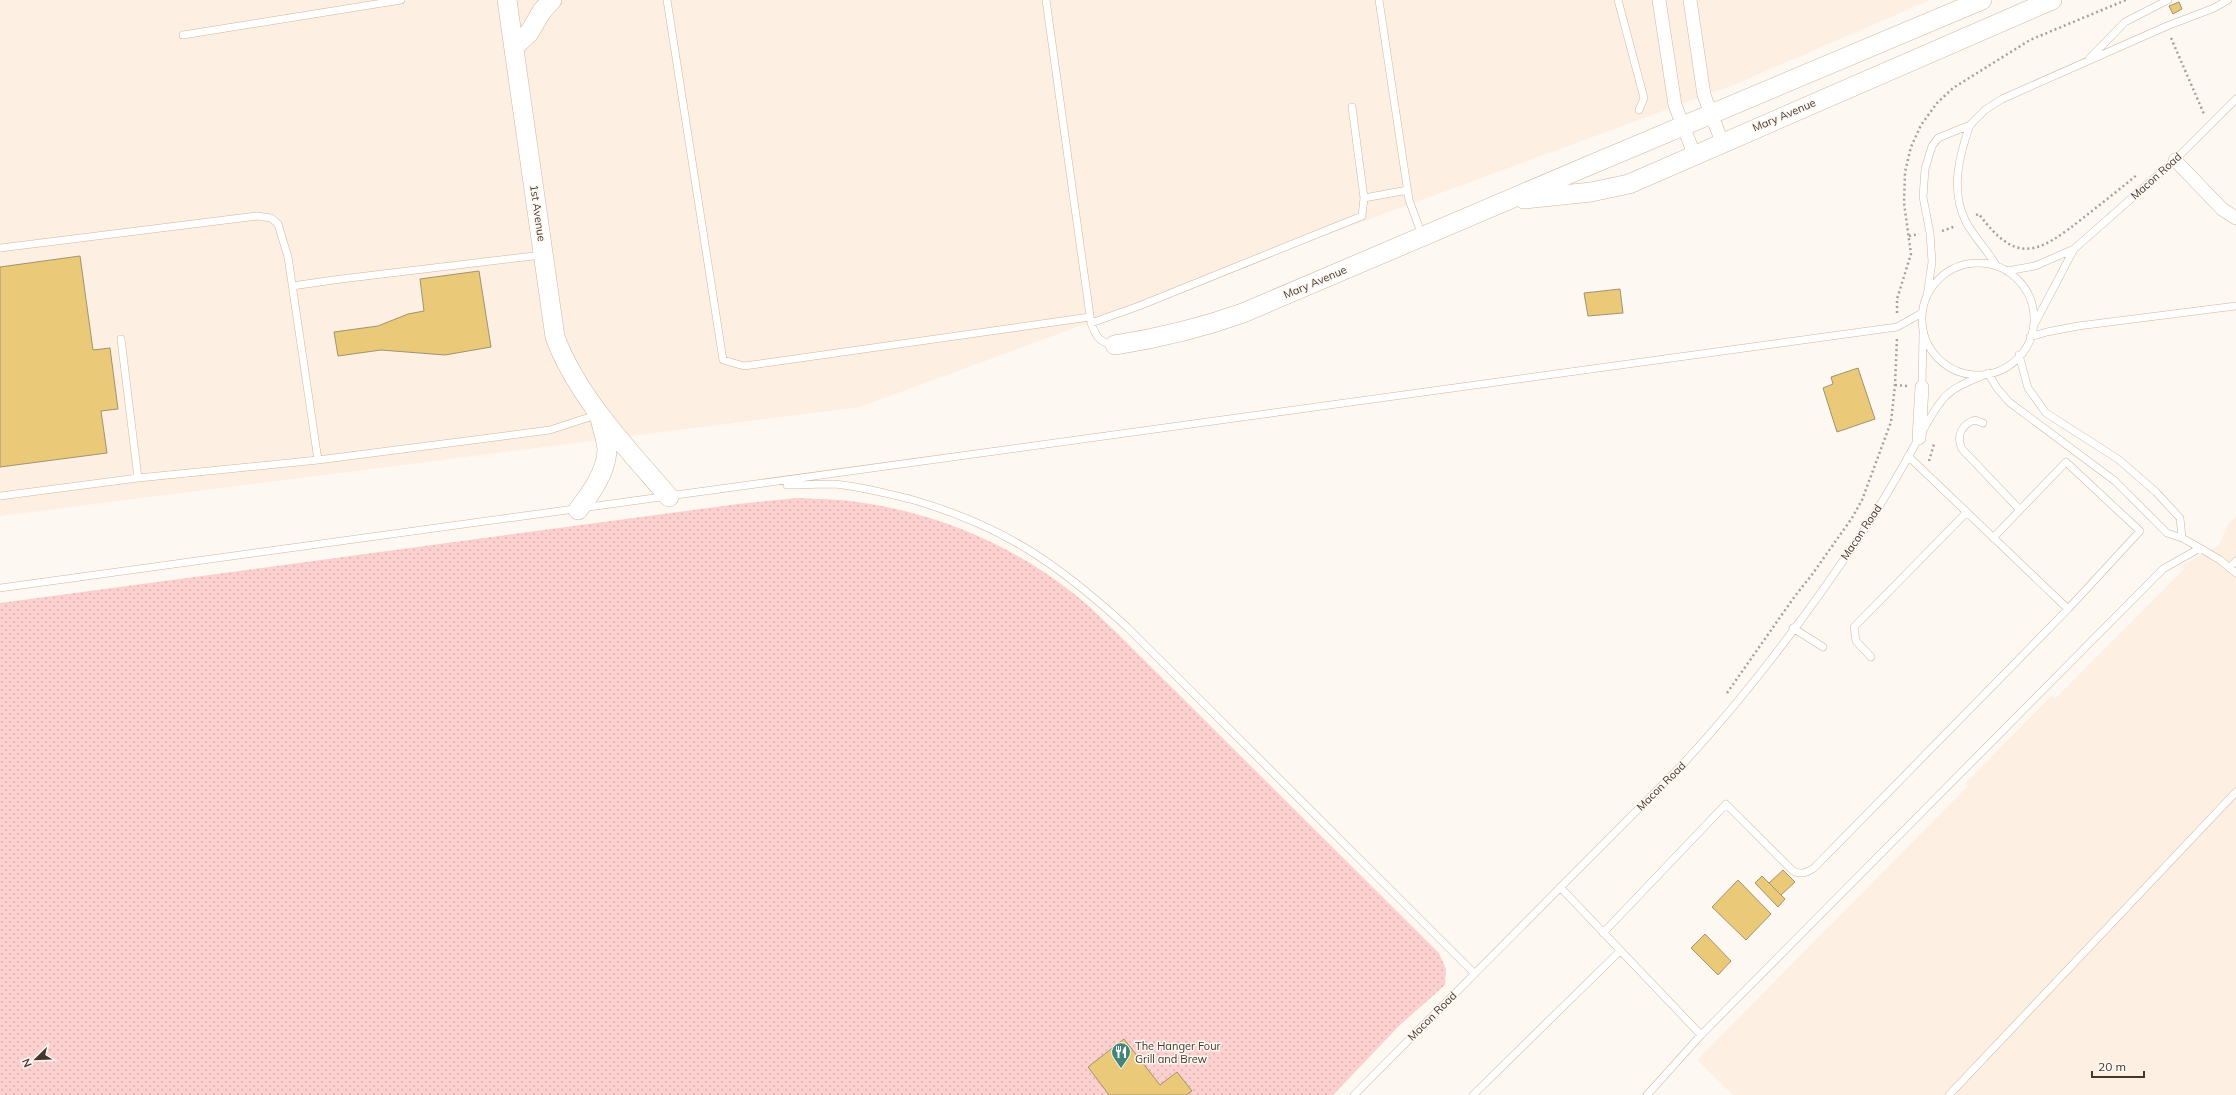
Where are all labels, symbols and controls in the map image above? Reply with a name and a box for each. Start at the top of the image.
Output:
street label: Mary Avenue [1750,95,1818,135]
street label: Macon Road [2128,149,2184,203]
street label: 1st Avenue [527,184,549,242]
street label: Mary Avenue [1281,262,1349,302]
street label: Macon Road [1837,502,1885,562]
street label: Macon Road [1633,758,1689,814]
street label: Macon Road [1404,988,1460,1044]
north arrow [16,1039,56,1079]
place label: The Hanger Four Grill and Brew [1135,1039,1221,1066]
restaurant icon: The Hanger Four Grill and Brew [1110,1041,1132,1069]
scale bar [2092,1053,2144,1079]
text: N [19,1056,35,1069]
text: 20 m [2098,1059,2126,1074]

